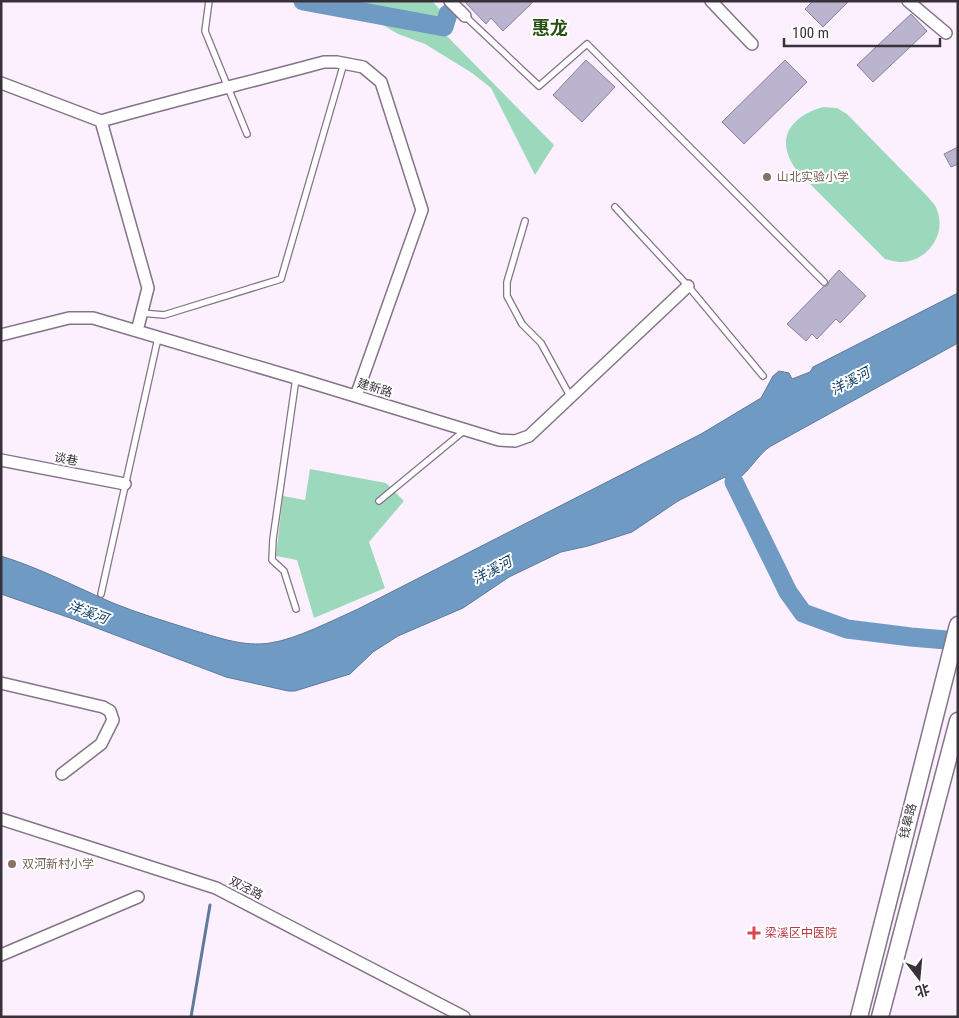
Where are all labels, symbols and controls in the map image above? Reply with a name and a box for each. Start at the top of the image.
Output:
scale bar [784,15,940,47]
district label: 惠龙 [532,17,568,38]
text: 100 m [792,24,829,42]
place label: 山北实验小学 [777,170,849,184]
marker: 山北实验小学 [761,171,773,183]
water label: 洋溪河 [828,363,875,398]
street label: 建新路 [356,376,394,400]
street label: 谈巷 [53,450,79,468]
water label: 洋溪河 [470,552,517,587]
water label: 洋溪河 [66,597,113,628]
street label: 钱皋路 [897,802,919,840]
place label: 双河新村小学 [22,857,94,871]
marker: 双河新村小学 [6,858,18,870]
street label: 双泾路 [227,874,265,902]
marker: 梁溪区中医院 [747,926,761,940]
place label: 梁溪区中医院 [765,926,837,940]
north arrow [894,953,944,1003]
text: 北 [914,981,932,1000]

